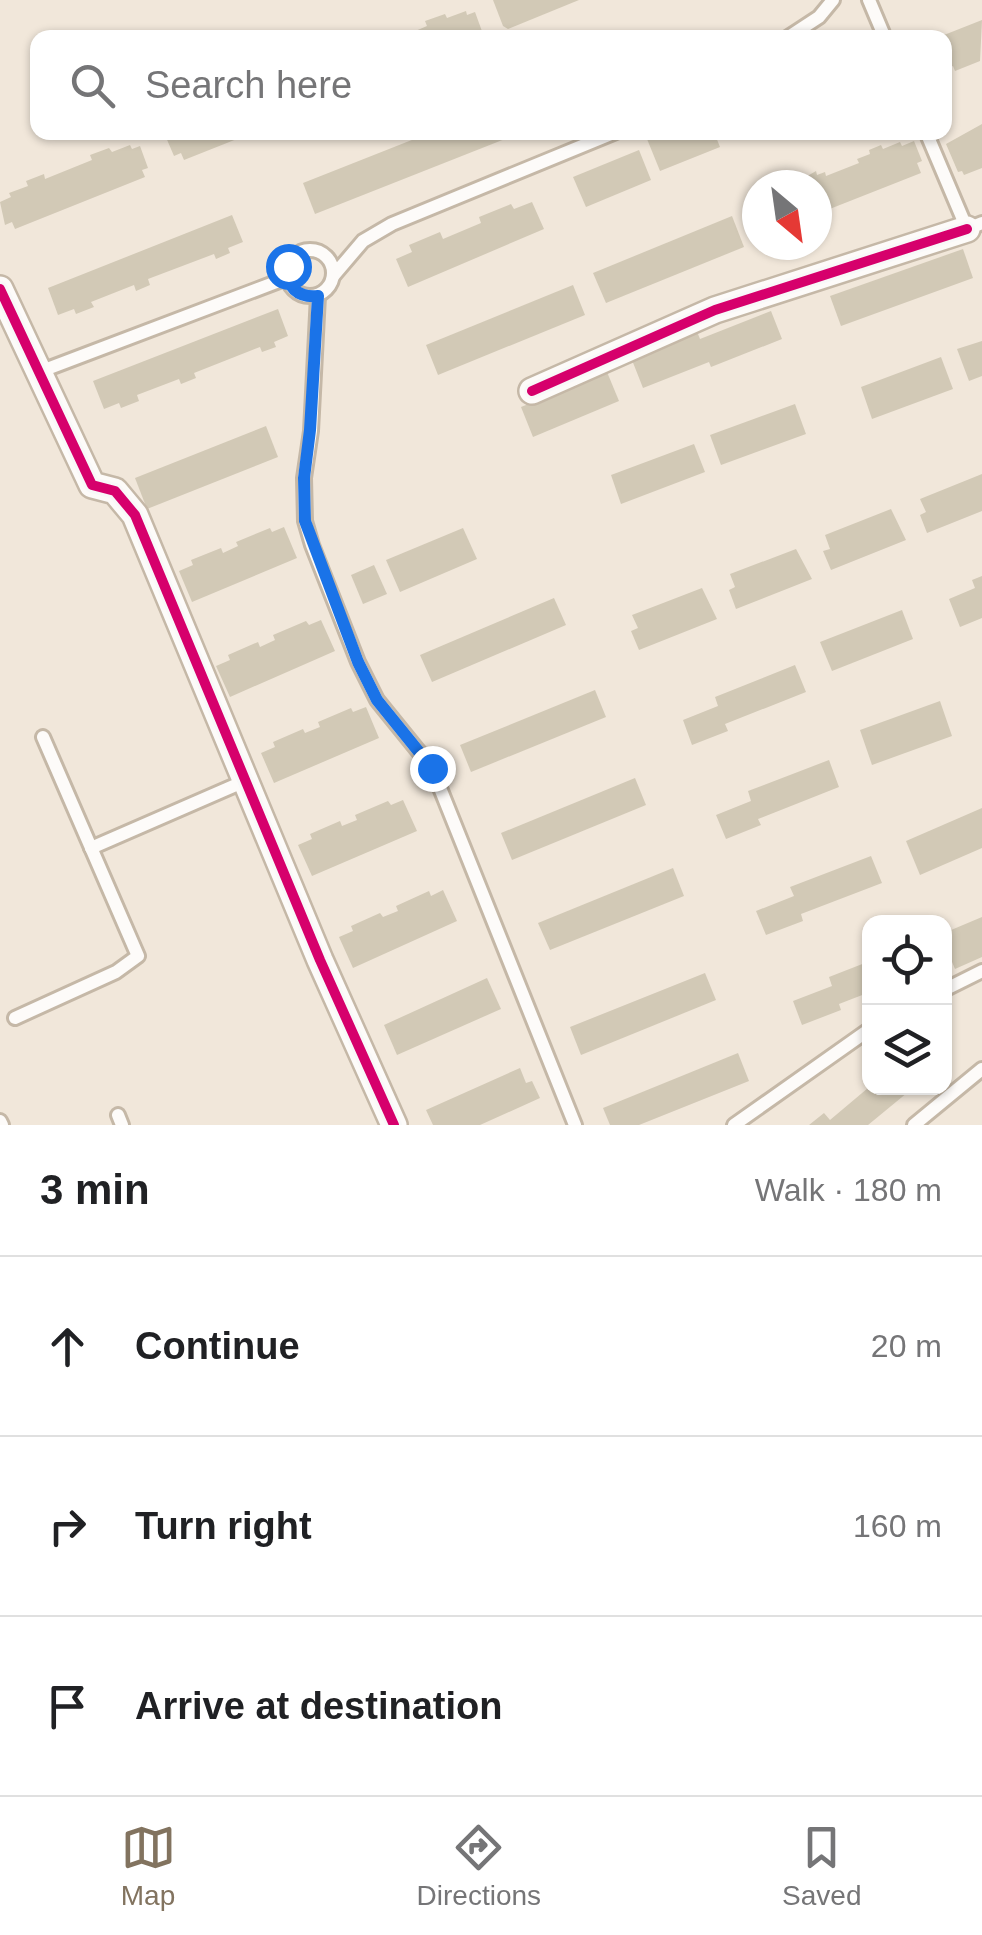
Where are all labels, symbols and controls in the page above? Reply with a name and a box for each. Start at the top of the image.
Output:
search box [30,30,952,140]
icon: search [65,58,120,113]
text: Search here [145,64,352,106]
north arrow [742,170,832,260]
route start [266,244,312,290]
route end [410,746,456,792]
map controls [862,915,952,1095]
button: locate [862,915,952,1005]
button: layers [862,1005,952,1095]
text: 3 min [40,1166,150,1213]
text: Walk · 180 m [755,1172,942,1208]
icon: ahead [40,1319,95,1374]
text: Continue [135,1325,300,1367]
text: 20 m [871,1328,942,1364]
icon: right [40,1499,95,1554]
text: Turn right [135,1505,312,1547]
text: 160 m [853,1508,942,1544]
icon: arrive [40,1679,95,1734]
text: Arrive at destination [135,1685,502,1727]
tab: Map [121,1820,176,1912]
tab: Directions [417,1820,541,1912]
tab: Saved [782,1820,861,1912]

